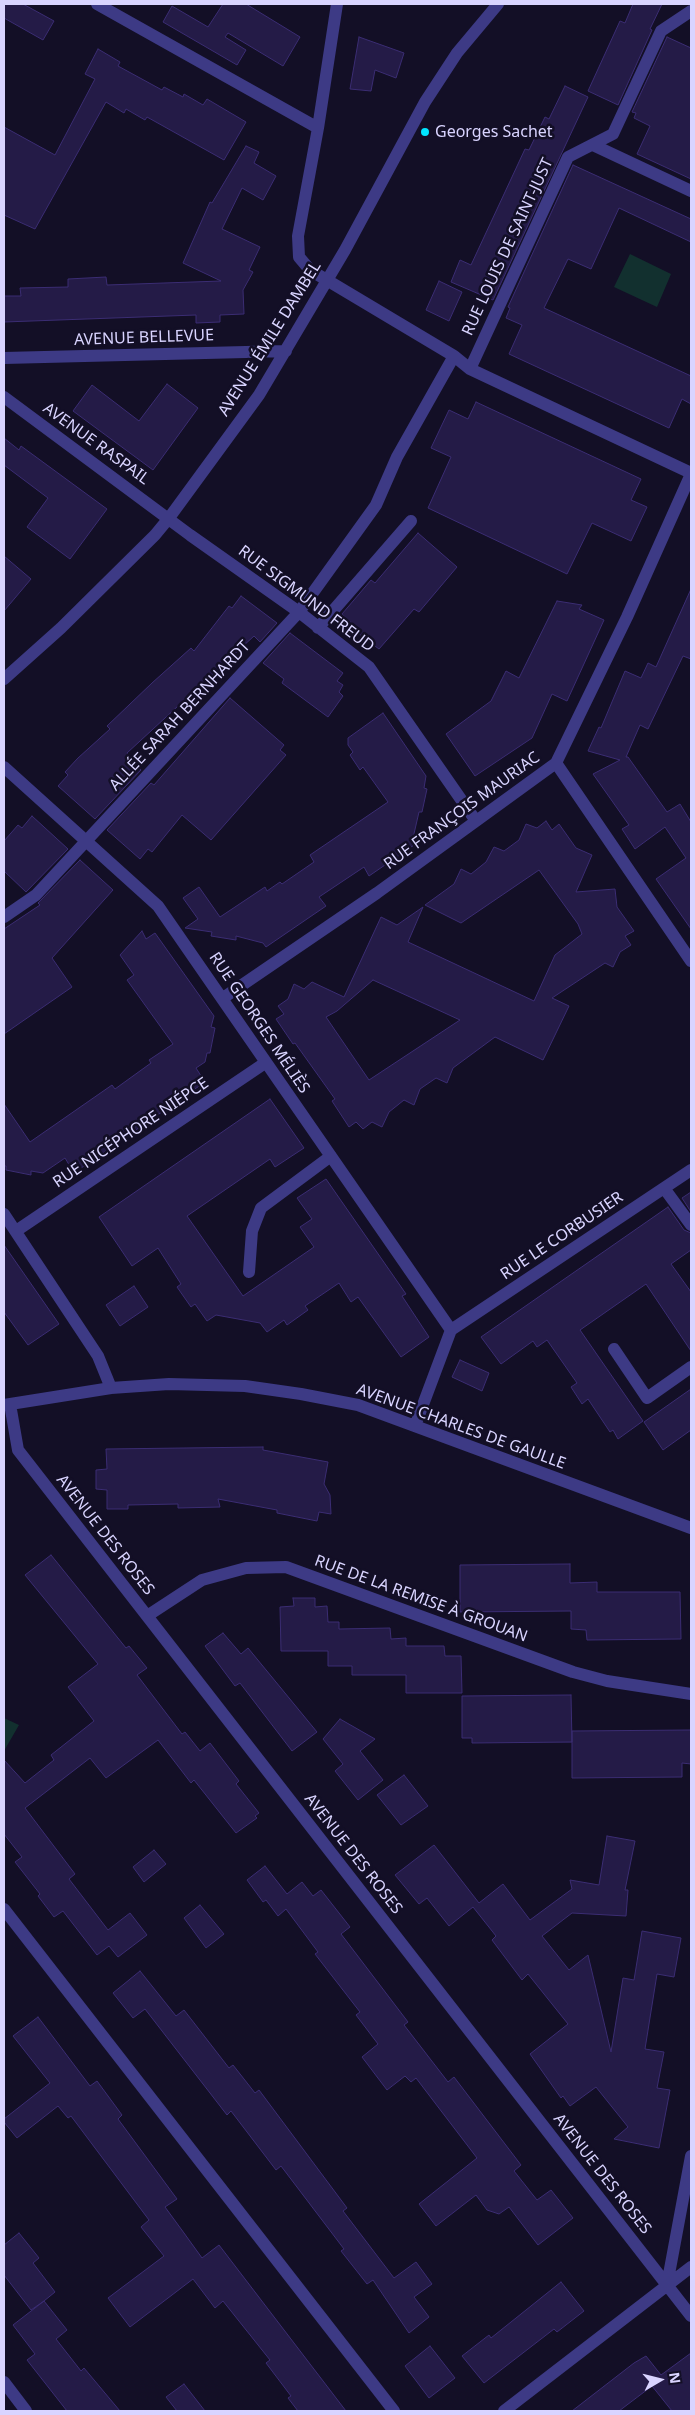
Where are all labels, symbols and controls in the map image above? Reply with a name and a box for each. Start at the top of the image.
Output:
place label: Georges Sachet [435,122,553,142]
marker: Georges Sachet [419,126,431,138]
street label: RUE LOUIS DE SAINT-JUST [458,155,558,339]
street label: AVENUE ÉMILE DAMBEL [214,258,326,420]
street label: AVENUE BELLEVUE [74,326,214,350]
street label: AVENUE RASPAIL [39,399,153,489]
street label: RUE SIGMUND FREUD [234,542,378,656]
street label: ALLÉE SARAH BERNHARDT [106,637,254,795]
street label: RUE FRANÇOIS MAURIAC [380,748,544,874]
street label: RUE GEORGES MÉLIÈS [205,949,313,1097]
street label: RUE NICÉPHORE NIÉPCE [50,1074,212,1192]
street label: RUE LE CORBUSIER [497,1188,627,1284]
street label: AVENUE CHARLES DE GAULLE [354,1380,568,1474]
street label: AVENUE DES ROSES [52,1471,158,1599]
street label: RUE DE LA REMISE À GROUAN [312,1551,530,1647]
street label: AVENUE DES ROSES [300,1790,406,1918]
street label: AVENUE DES ROSES [549,2110,655,2238]
north arrow [635,2355,685,2405]
text: N [665,2371,686,2385]

